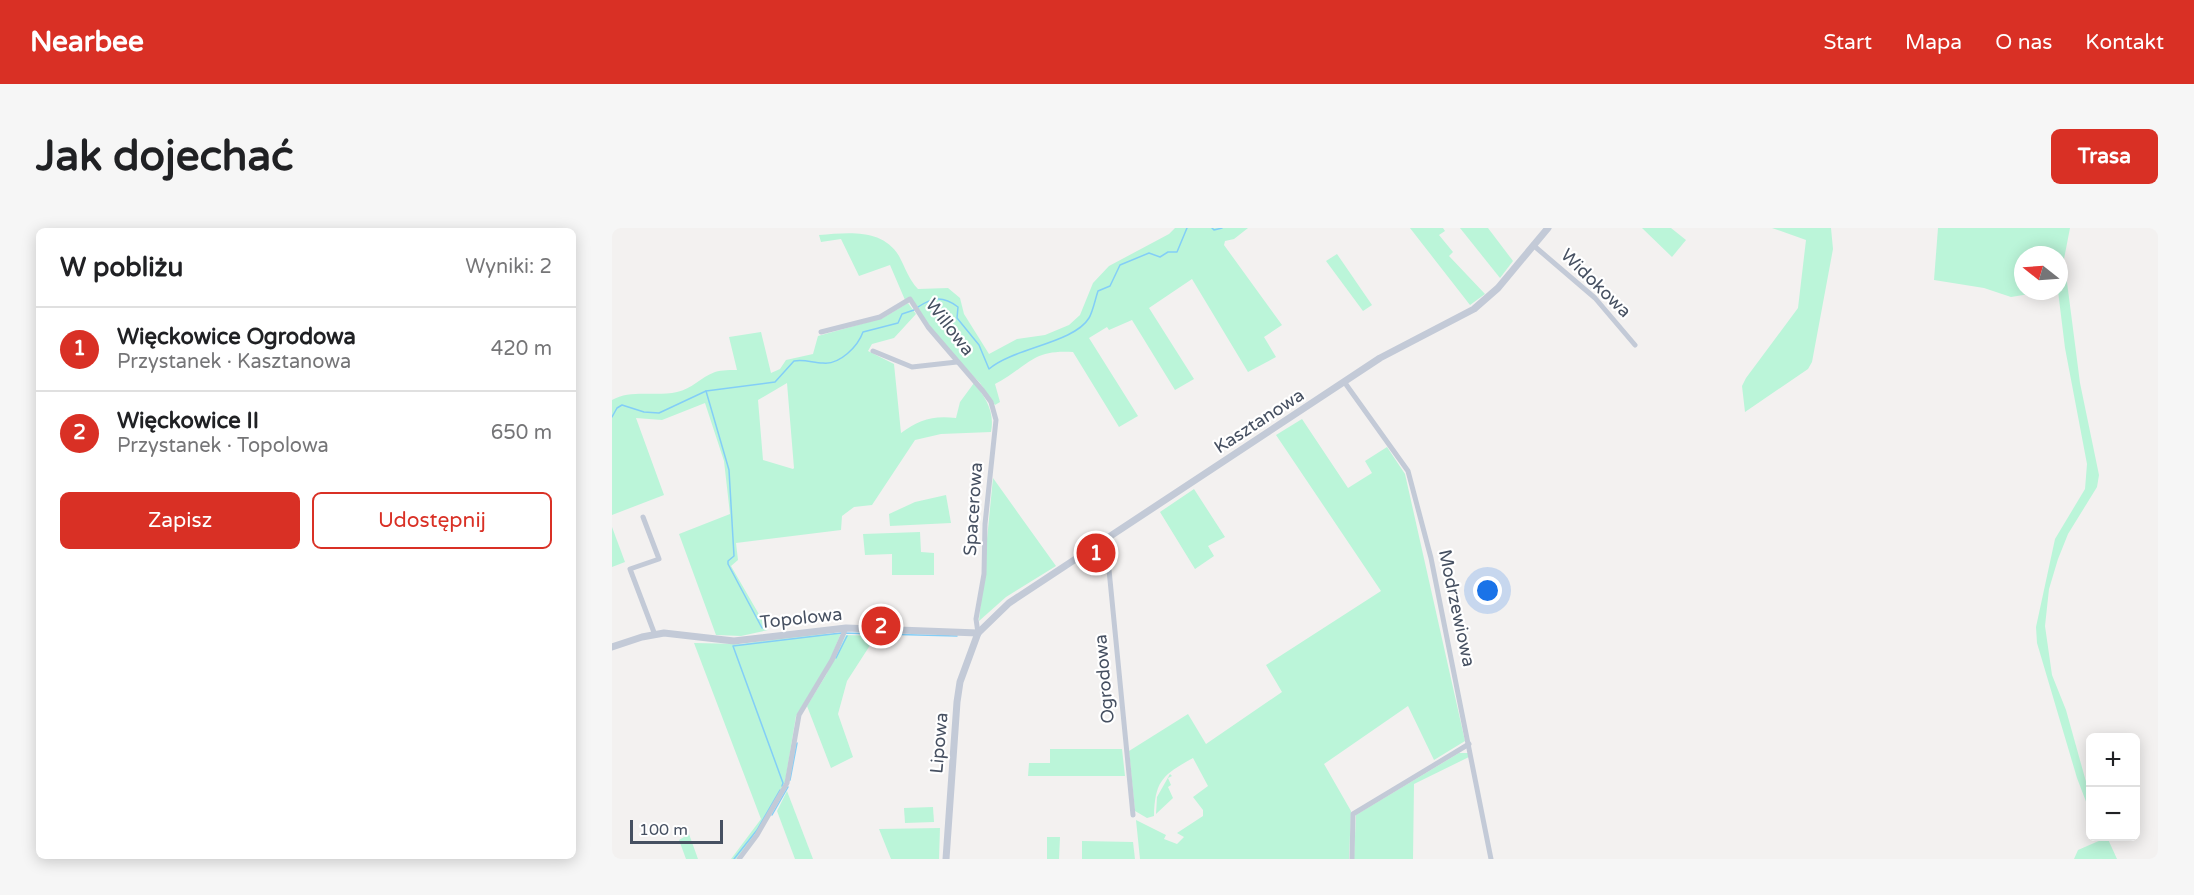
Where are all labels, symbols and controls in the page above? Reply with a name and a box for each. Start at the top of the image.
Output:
text: Nearbee [30,25,144,59]
text: Start [1824,30,1872,55]
text: Mapa [1905,30,1962,55]
text: O nas [1995,30,2052,55]
text: Kontakt [2085,30,2164,55]
button: Trasa [2051,129,2158,184]
text: Jak dojechać [36,131,293,182]
street label: Widokowa [1556,244,1636,322]
north arrow [2014,246,2068,300]
text: W pobliżu [60,252,183,283]
text: Wyniki: 2 [465,255,552,279]
street label: Willowa [921,294,979,360]
text: Więckowice Ogrodowa [117,324,356,350]
text: 1 [73,337,86,361]
text: 420 m [491,337,552,361]
text: Przystanek · Kasztanowa [117,350,351,374]
street label: Kasztanowa [1210,384,1308,458]
text: Więckowice II [117,408,259,434]
text: 2 [73,421,86,445]
text: 650 m [491,421,552,445]
text: Przystanek · Topolowa [117,434,329,458]
street label: Spacerowa [959,461,987,557]
button: Zapisz [60,492,300,549]
button: Udostępnij [312,492,552,549]
pin: 1 [1076,530,1116,576]
street label: Modrzewiowa [1434,547,1480,669]
your location [1473,576,1502,605]
street label: Topolowa [759,603,843,633]
pin: 2 [862,604,900,648]
street label: Ogrodowa [1089,633,1119,725]
street label: Lipowa [925,712,953,774]
map controls [2086,733,2140,841]
button: + [2086,733,2140,787]
button: − [2086,787,2140,841]
scale bar [630,817,723,844]
text: 100 m [639,820,688,840]

